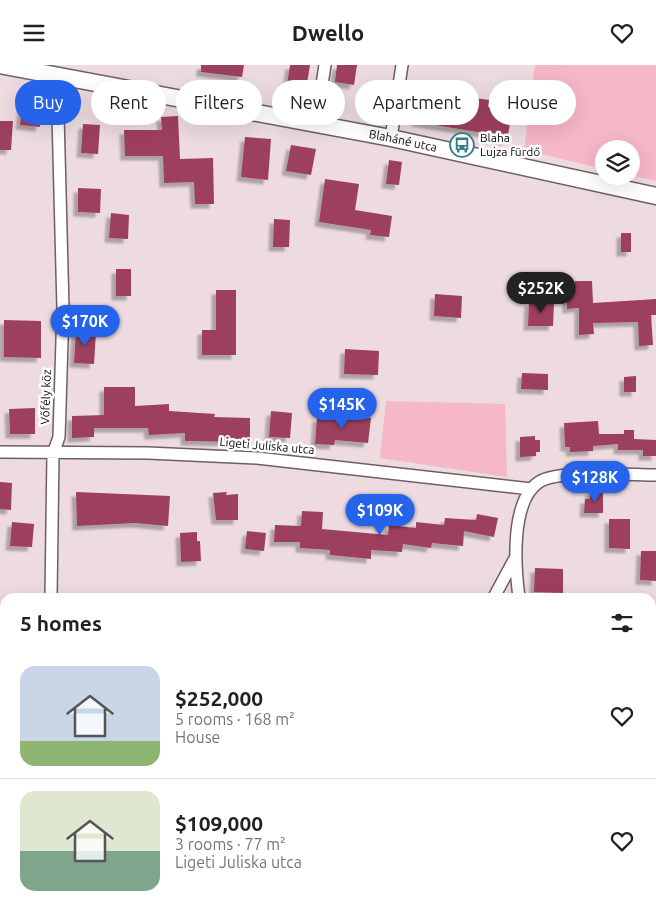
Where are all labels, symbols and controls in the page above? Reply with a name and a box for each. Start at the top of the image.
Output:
icon: menu [20,19,48,47]
icon: heart [608,19,636,47]
text: Dwello [292,20,364,45]
chip: Buy [15,80,81,125]
chip: Rent [91,80,166,125]
chip: Filters [176,80,262,125]
chip: New [272,80,345,125]
chip: Apartment [355,80,479,125]
chip: House [489,80,576,125]
street label: Blaháné utca [368,127,438,154]
place label: Blaha Lujza fürdő [480,131,540,158]
bus stop icon: Blaha Lujza fürdő [449,132,475,158]
map controls [595,140,640,185]
button: layers [595,140,640,185]
pin: $252K [506,271,576,314]
text: $252K [518,279,564,297]
pin: $170K [50,305,120,347]
text: $170K [62,312,108,330]
street label: Vőfély köz [38,369,53,425]
pin: $145K [307,387,377,430]
text: $145K [319,395,365,413]
street label: Ligeti Juliska utca [219,435,315,456]
pin: $128K [560,461,630,503]
text: $128K [572,468,618,486]
pin: $109K [345,493,415,536]
text: $109K [357,501,403,519]
icon: filters [608,609,636,637]
text: 5 homes [20,611,102,635]
icon: home [60,686,120,746]
text: $252,000 [175,686,263,710]
icon: heart [608,702,636,730]
text: 5 rooms · 168 m² [175,710,295,728]
text: House [175,728,220,746]
icon: home [60,811,120,871]
text: $109,000 [175,811,263,835]
icon: heart [608,827,636,855]
text: 3 rooms · 77 m² [175,835,286,853]
text: Ligeti Juliska utca [175,853,302,871]

